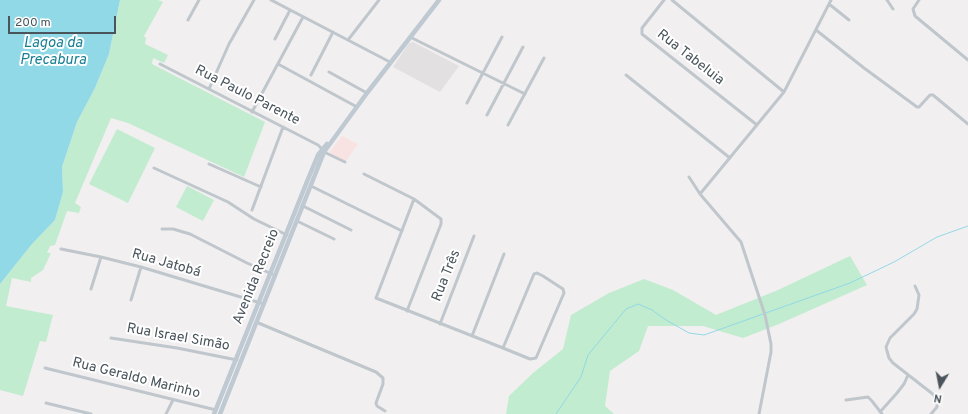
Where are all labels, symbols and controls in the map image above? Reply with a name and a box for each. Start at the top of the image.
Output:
scale bar [10,8,118,34]
text: 200 m [15,15,51,31]
street label: Rua Tabeluia [653,27,727,89]
water label: Lagoa da Precabura [20,35,86,70]
street label: Rua Paulo Parente [192,62,302,130]
street label: Avenida Recreio [230,227,284,327]
street label: Rua Jatobá [130,246,202,282]
street label: Rua Três [429,248,465,304]
street label: Rua Israel Simão [125,321,231,355]
street label: Rua Geraldo Marinho [70,355,202,403]
north arrow [920,366,960,406]
text: N [933,390,943,405]

